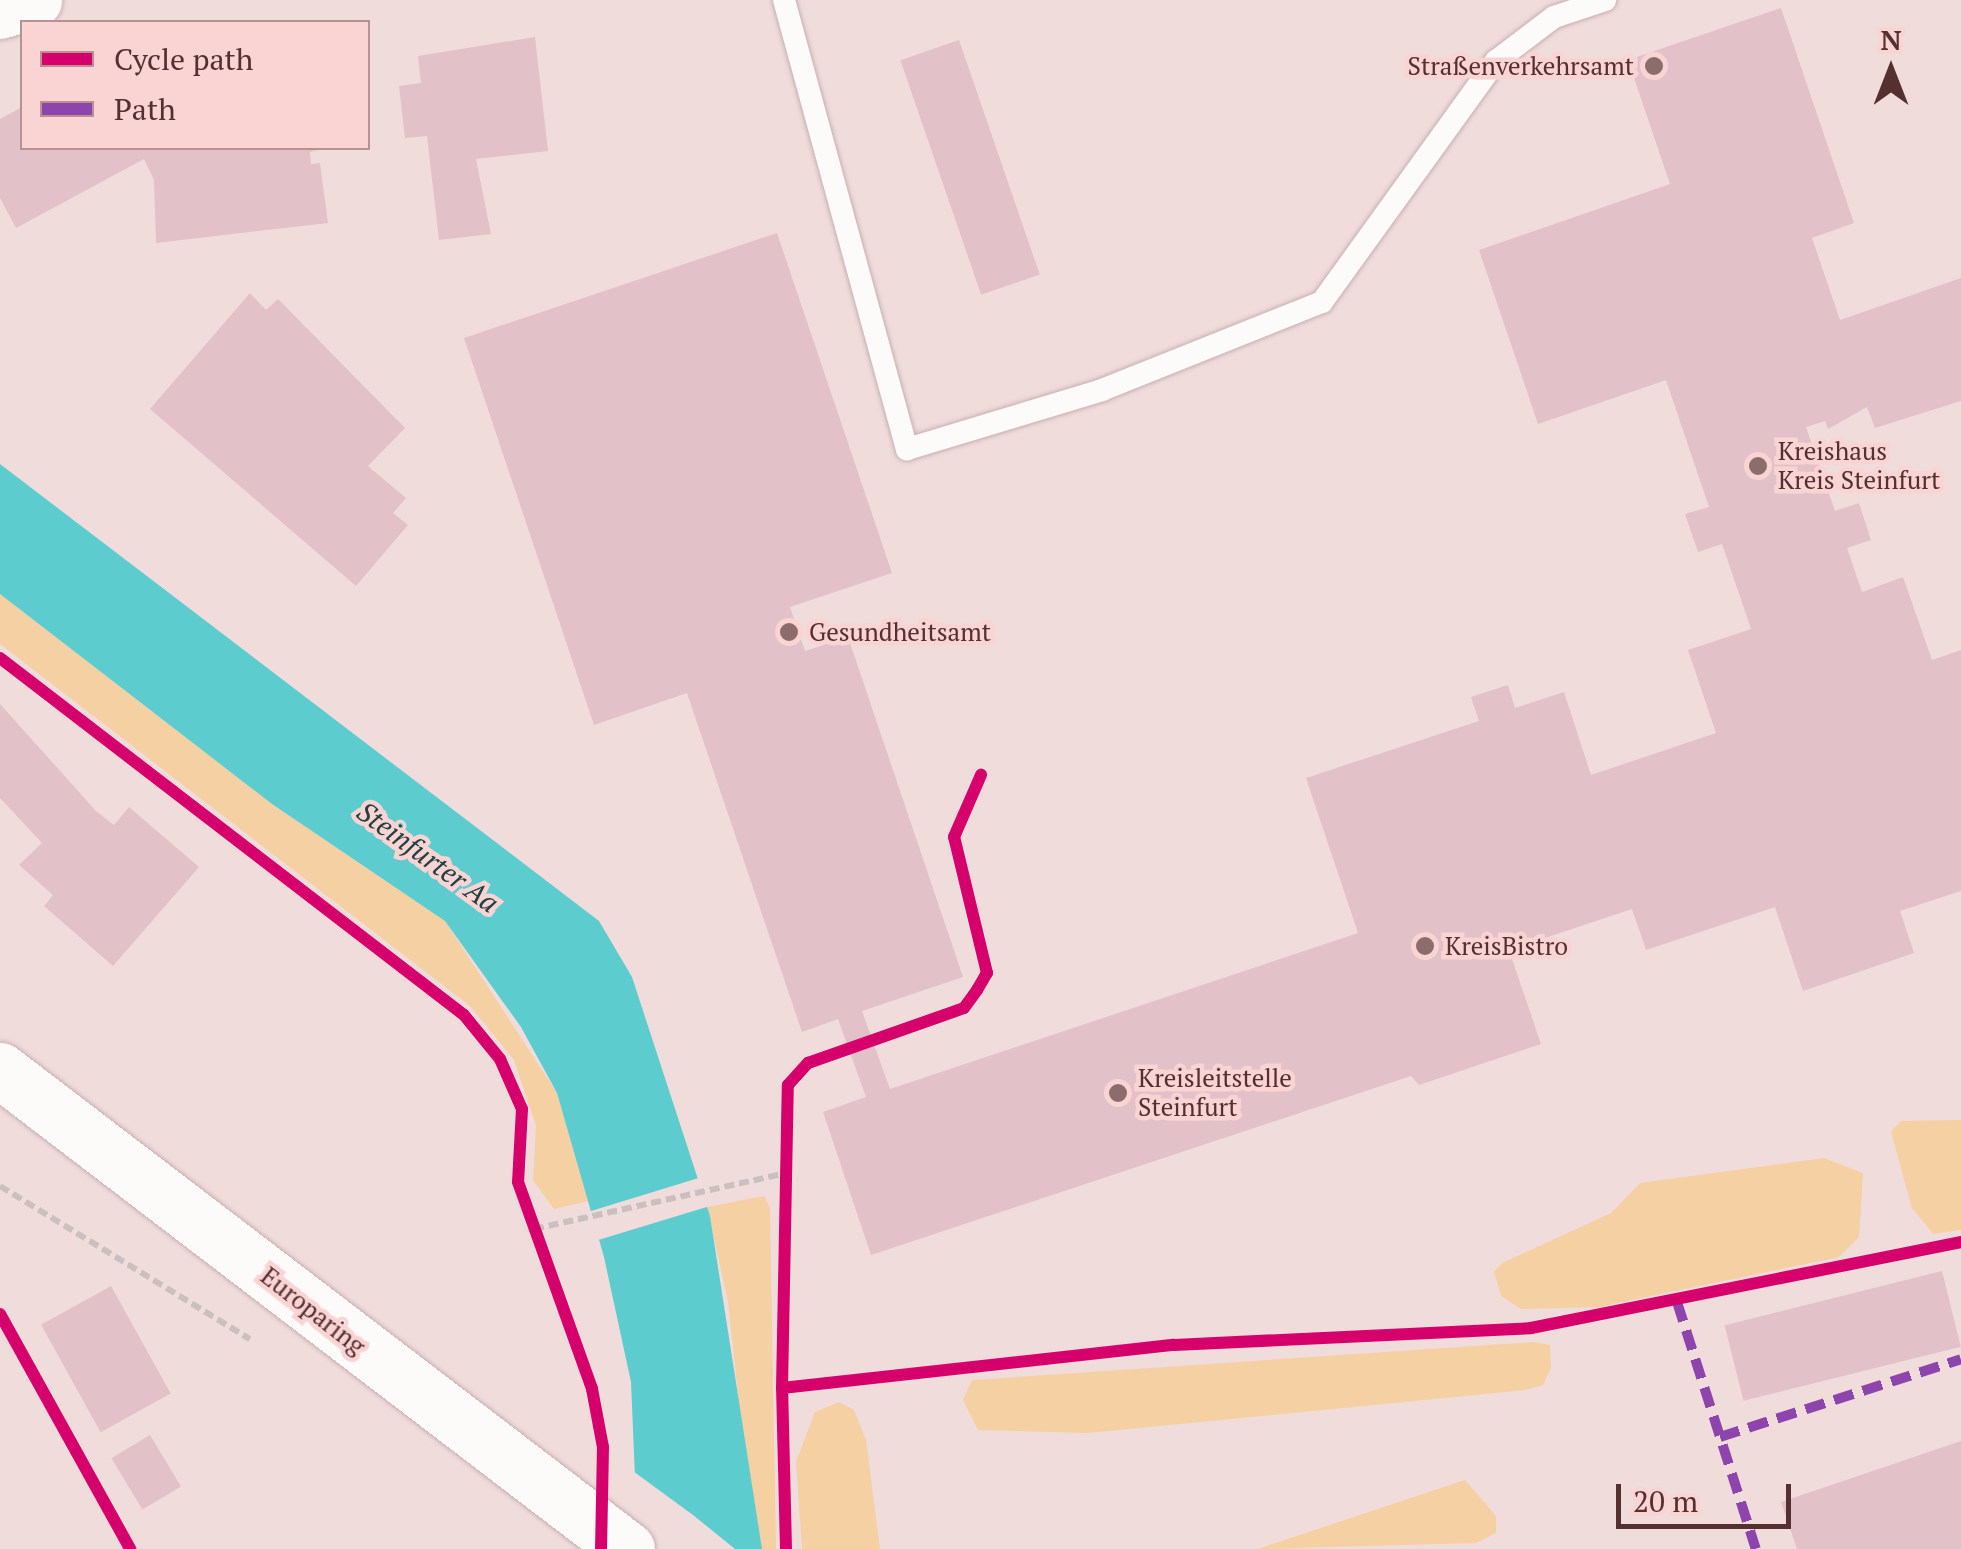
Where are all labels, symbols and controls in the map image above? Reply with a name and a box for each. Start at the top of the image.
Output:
legend [20,20,370,150]
north arrow [1841,20,1941,120]
text: N [1880,21,1902,58]
text: Cycle path [114,39,253,79]
place label: Straßenverkehrsamt [1408,51,1634,81]
marker: Straßenverkehrsamt [1643,55,1665,77]
text: Path [114,89,176,129]
place label: Kreishaus Kreis Steinfurt [1778,437,1940,496]
marker: Kreishaus Kreis Steinfurt [1747,455,1769,477]
place label: Gesundheitsamt [809,617,991,647]
marker: Gesundheitsamt [778,621,800,643]
water label: Steinfurter Aa [350,794,506,920]
place label: KreisBistro [1445,931,1568,961]
marker: KreisBistro [1414,935,1436,957]
place label: Kreisleitstelle Steinfurt [1138,1064,1292,1123]
marker: Kreisleitstelle Steinfurt [1107,1082,1129,1104]
street label: Europaring [255,1261,371,1361]
scale bar [1621,1464,1796,1526]
text: 20 m [1633,1481,1698,1521]

